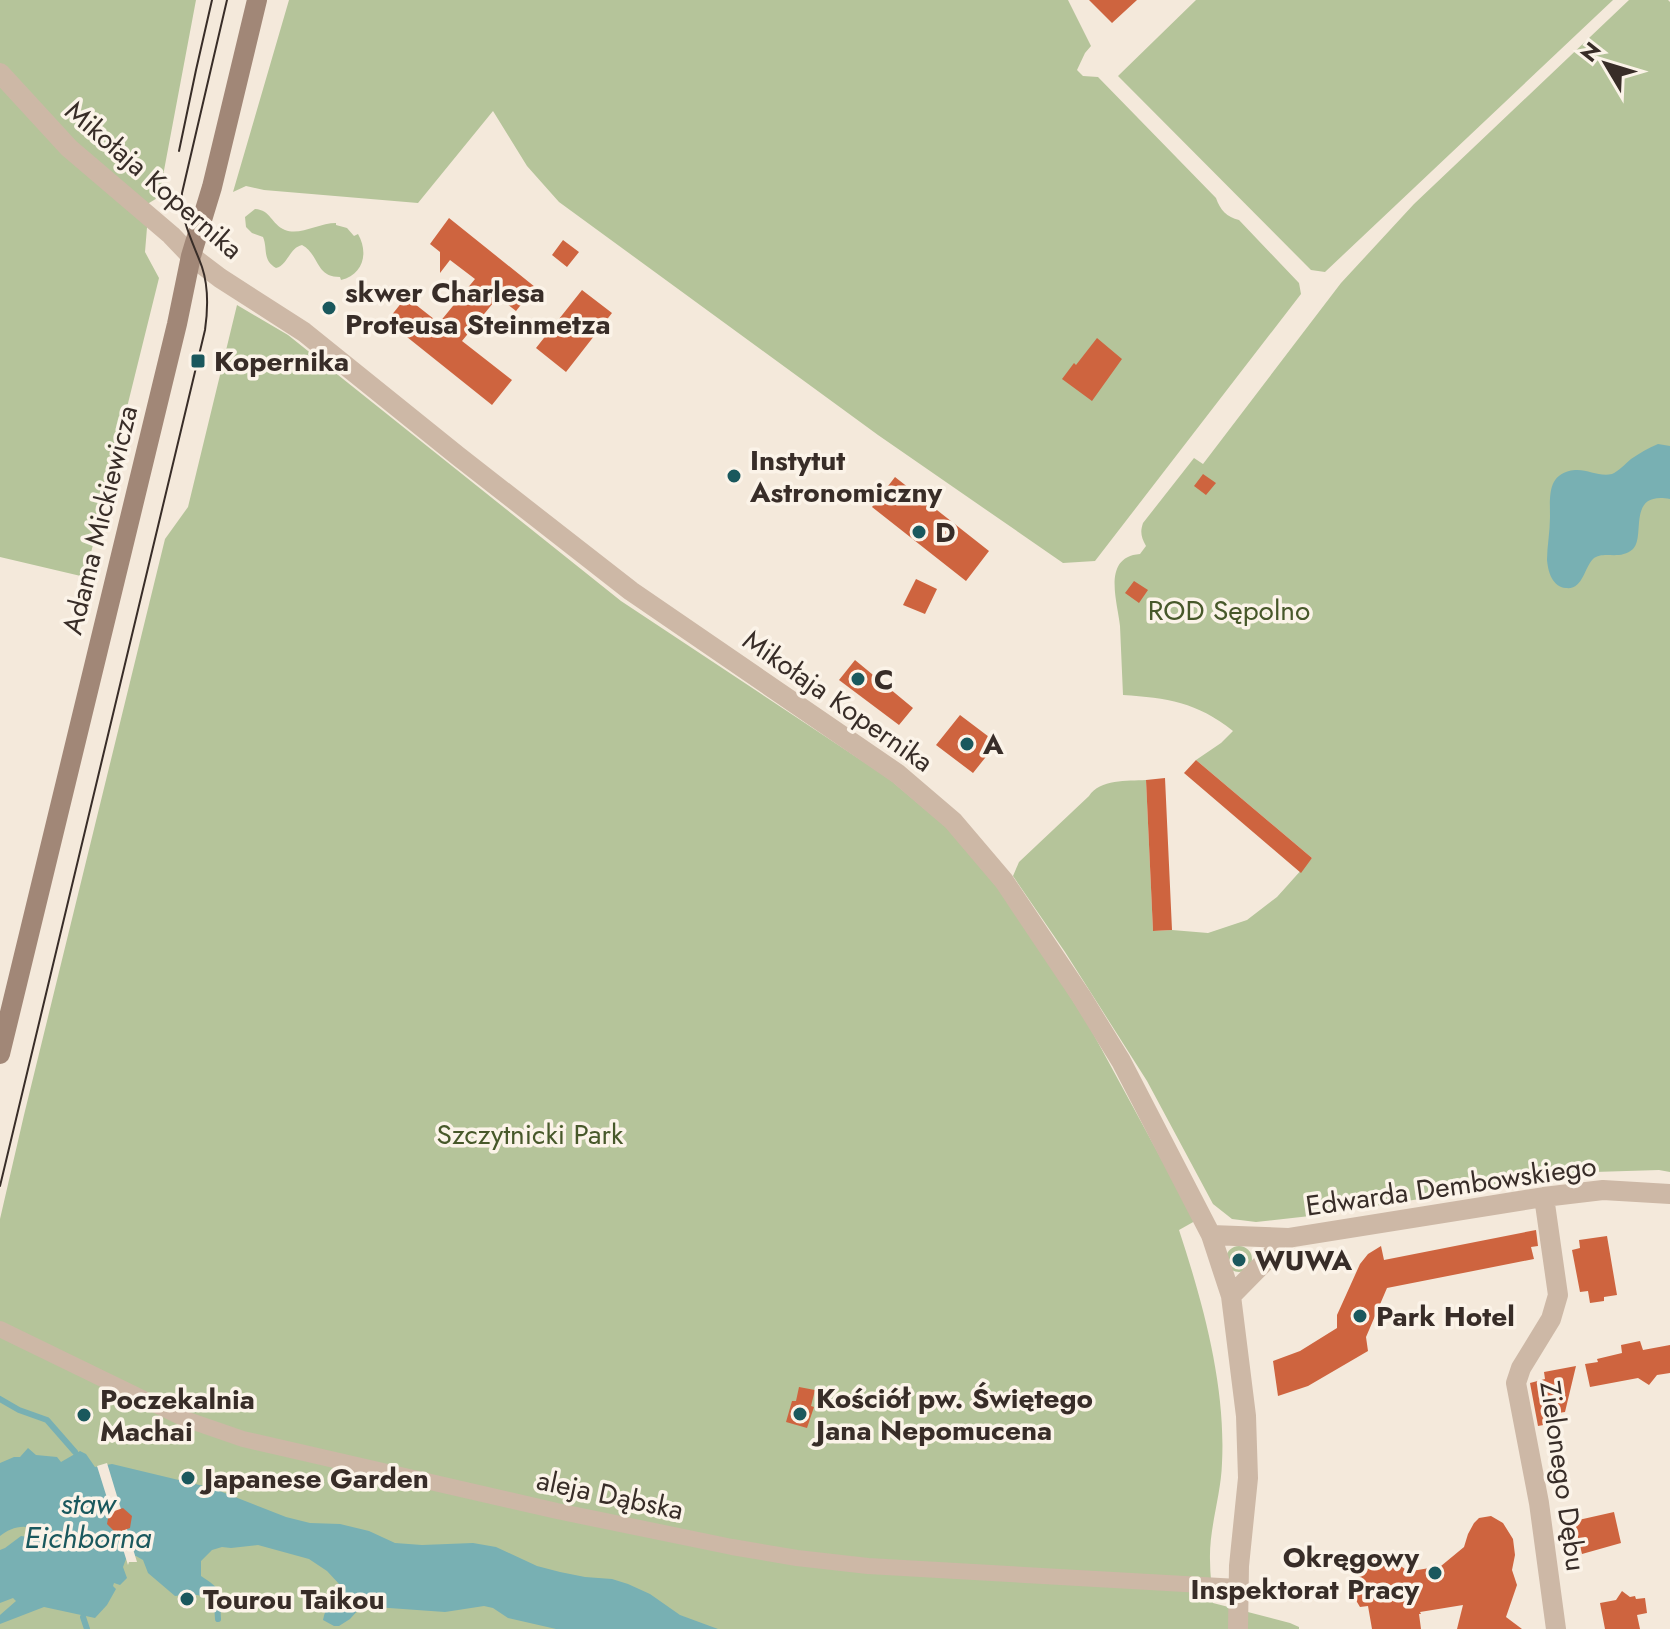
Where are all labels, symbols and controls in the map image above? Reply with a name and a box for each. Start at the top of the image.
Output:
north arrow [1566,24,1646,104]
text: N [1572,35,1608,68]
street label: Mikołaja Kopernika [56,91,252,269]
place label: skwer Charlesa Proteusa Steinmetza [345,272,611,345]
marker: skwer Charlesa Proteusa Steinmetza [320,299,338,317]
place label: Kopernika [214,341,349,382]
marker: Kopernika [189,352,207,370]
street label: Adama Mickiewicza [52,401,148,639]
place label: Instytut Astronomiczny [749,440,943,513]
marker: Instytut Astronomiczny [725,467,743,485]
place label: D [935,512,956,553]
marker: D [910,523,928,541]
park label: ROD Sępolno [1148,590,1310,631]
street label: Mikołaja Kopernika [735,620,941,782]
place label: C [874,659,894,700]
marker: C [849,670,867,688]
place label: A [982,724,1004,765]
marker: A [958,735,976,753]
park label: Szczytnicki Park [437,1114,624,1155]
street label: Edwarda Dembowskiego [1303,1145,1599,1227]
place label: WUWA [1255,1240,1352,1281]
marker: WUWA [1230,1251,1248,1269]
place label: Park Hotel [1376,1296,1515,1337]
marker: Park Hotel [1351,1307,1369,1325]
place label: Kościół pw. Świętego Jana Nepomucena [811,1378,1093,1451]
street label: Zielonego Dębu [1529,1378,1597,1574]
place label: Poczekalnia Machai [100,1379,255,1452]
marker: Kościół pw. Świętego Jana Nepomucena [791,1405,809,1423]
marker: Poczekalnia Machai [75,1406,93,1424]
place label: Japanese Garden [199,1458,429,1499]
street label: aleja Dąbska [533,1459,687,1531]
marker: Japanese Garden [179,1469,197,1487]
water label: staw Eichborna [24,1482,152,1559]
place label: Okręgowy Inspektorat Pracy [1190,1537,1419,1610]
marker: Okręgowy Inspektorat Pracy [1426,1564,1444,1582]
place label: Tourou Taikou [203,1579,385,1620]
marker: Tourou Taikou [178,1590,196,1608]

